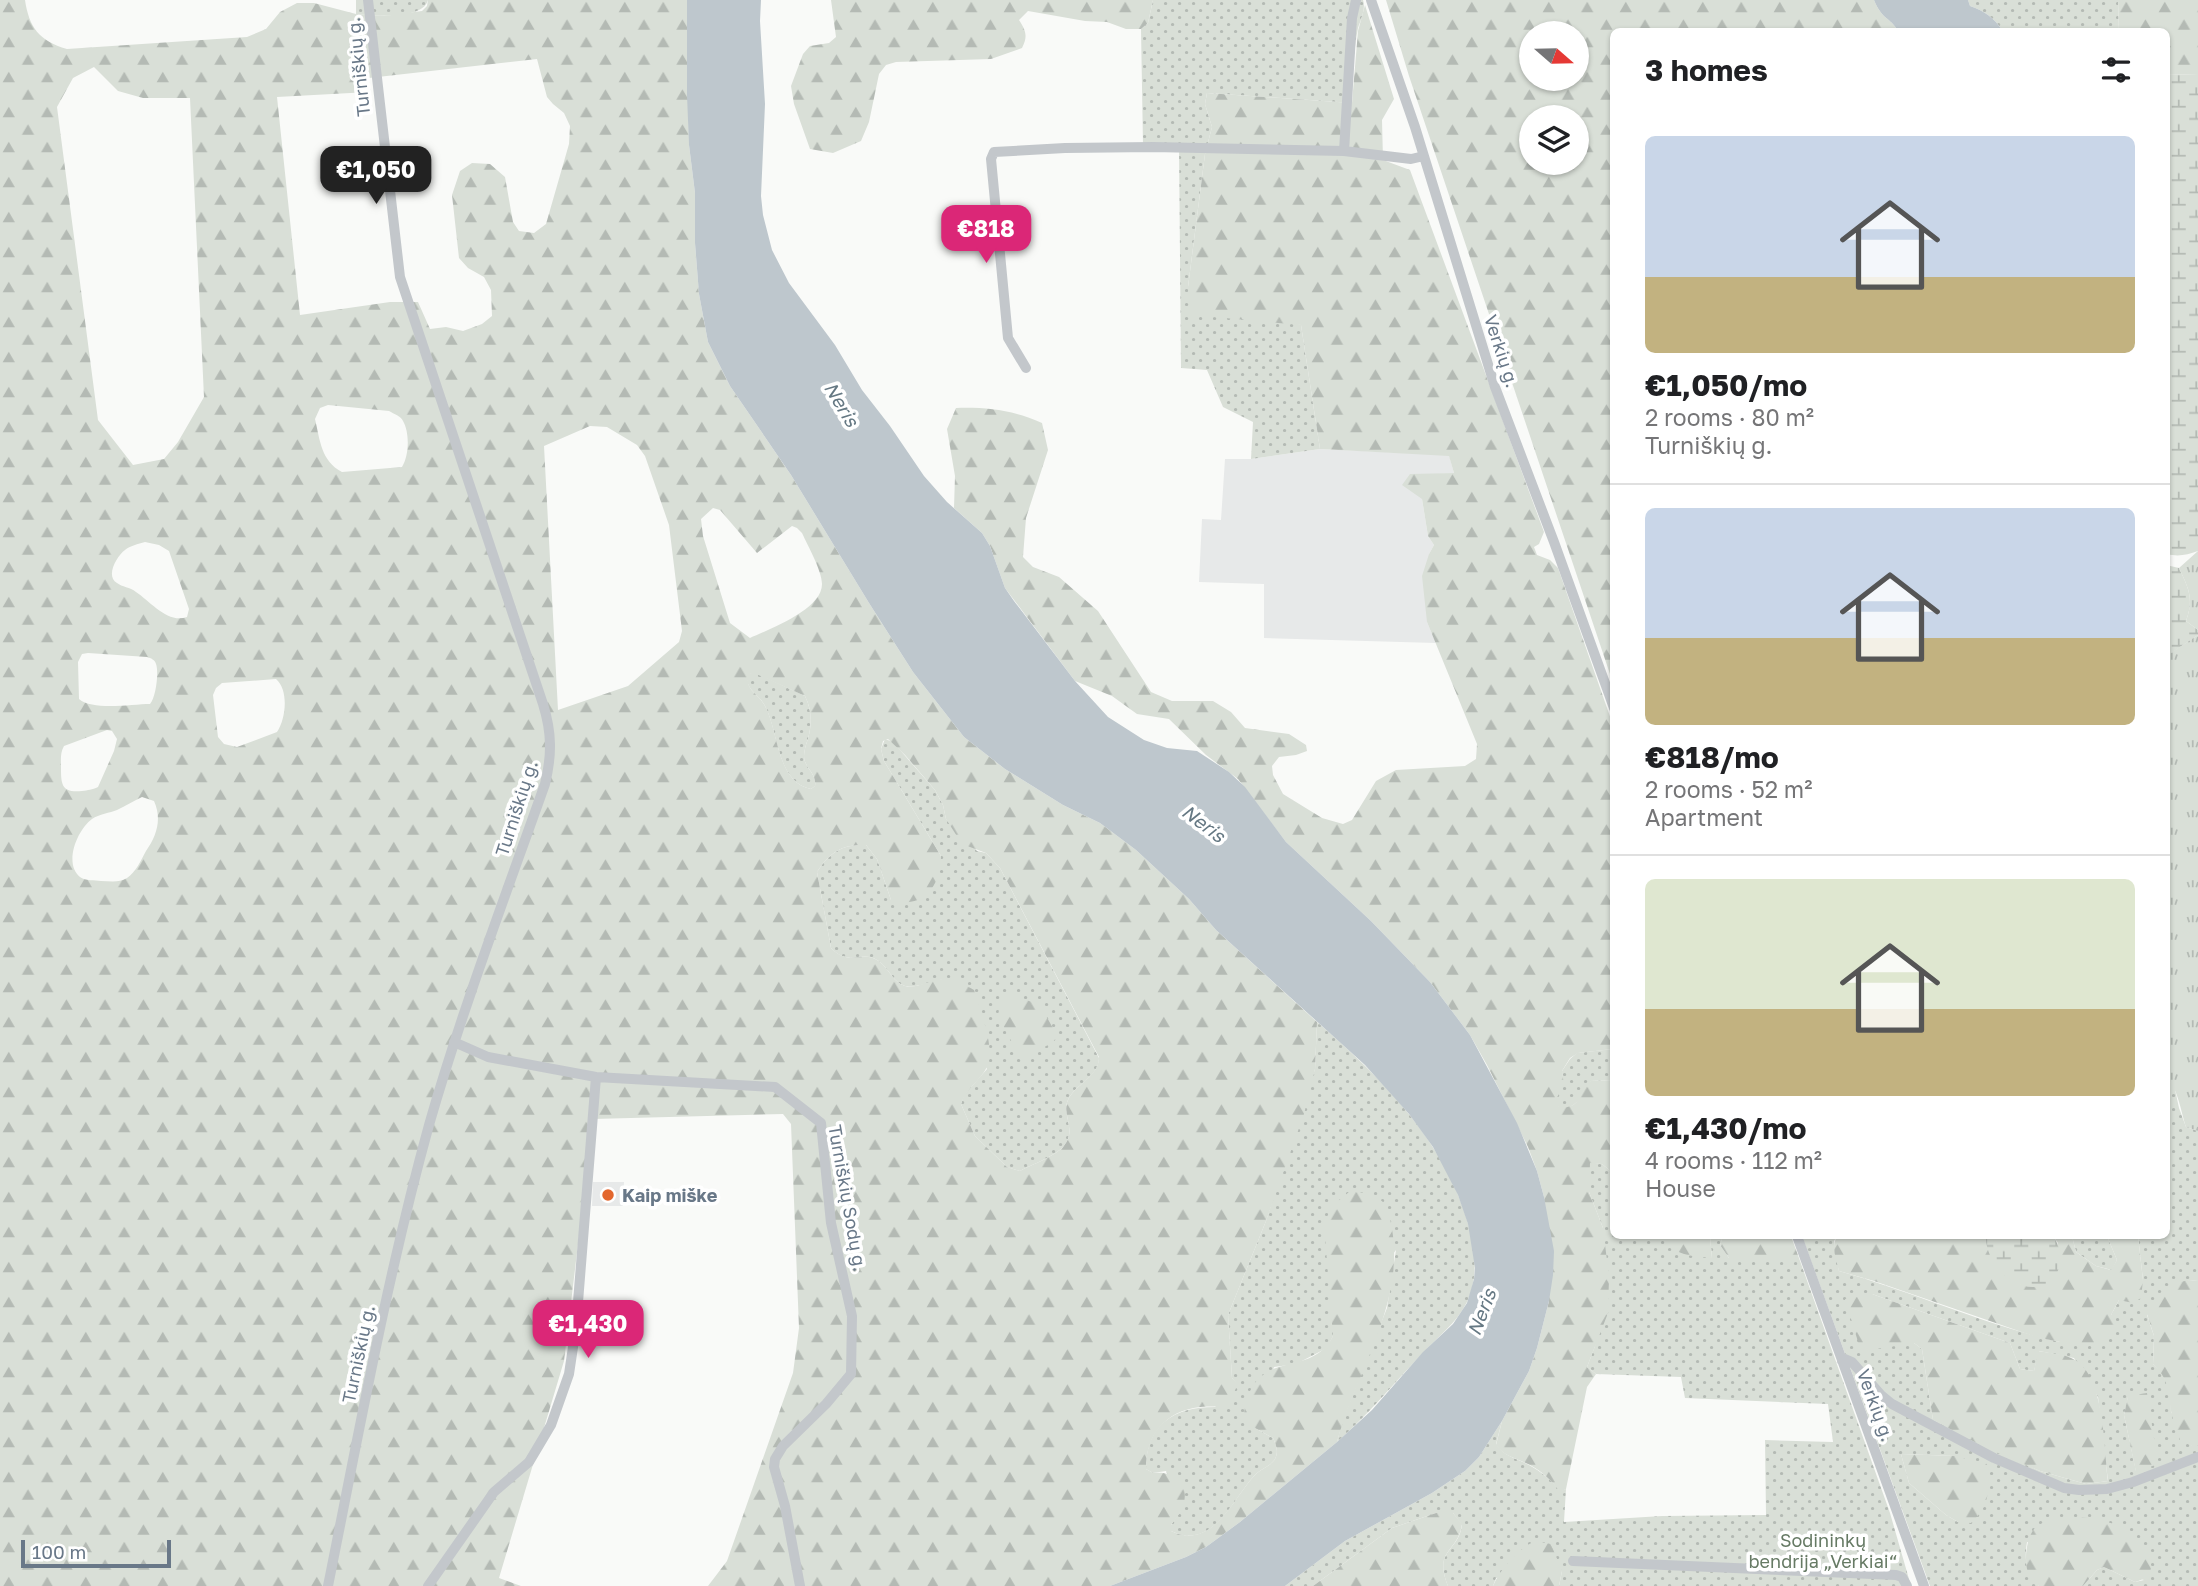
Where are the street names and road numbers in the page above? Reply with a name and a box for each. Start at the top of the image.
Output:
street label: Turniškių g. [342,16,374,118]
street label: Verkių g. [1480,312,1524,390]
street label: Turniškių g. [490,757,542,859]
street label: Turniškių Sodų g. [824,1123,872,1273]
street label: Turniškių g. [337,1303,379,1405]
street label: Verkių g. [1853,1366,1899,1444]

